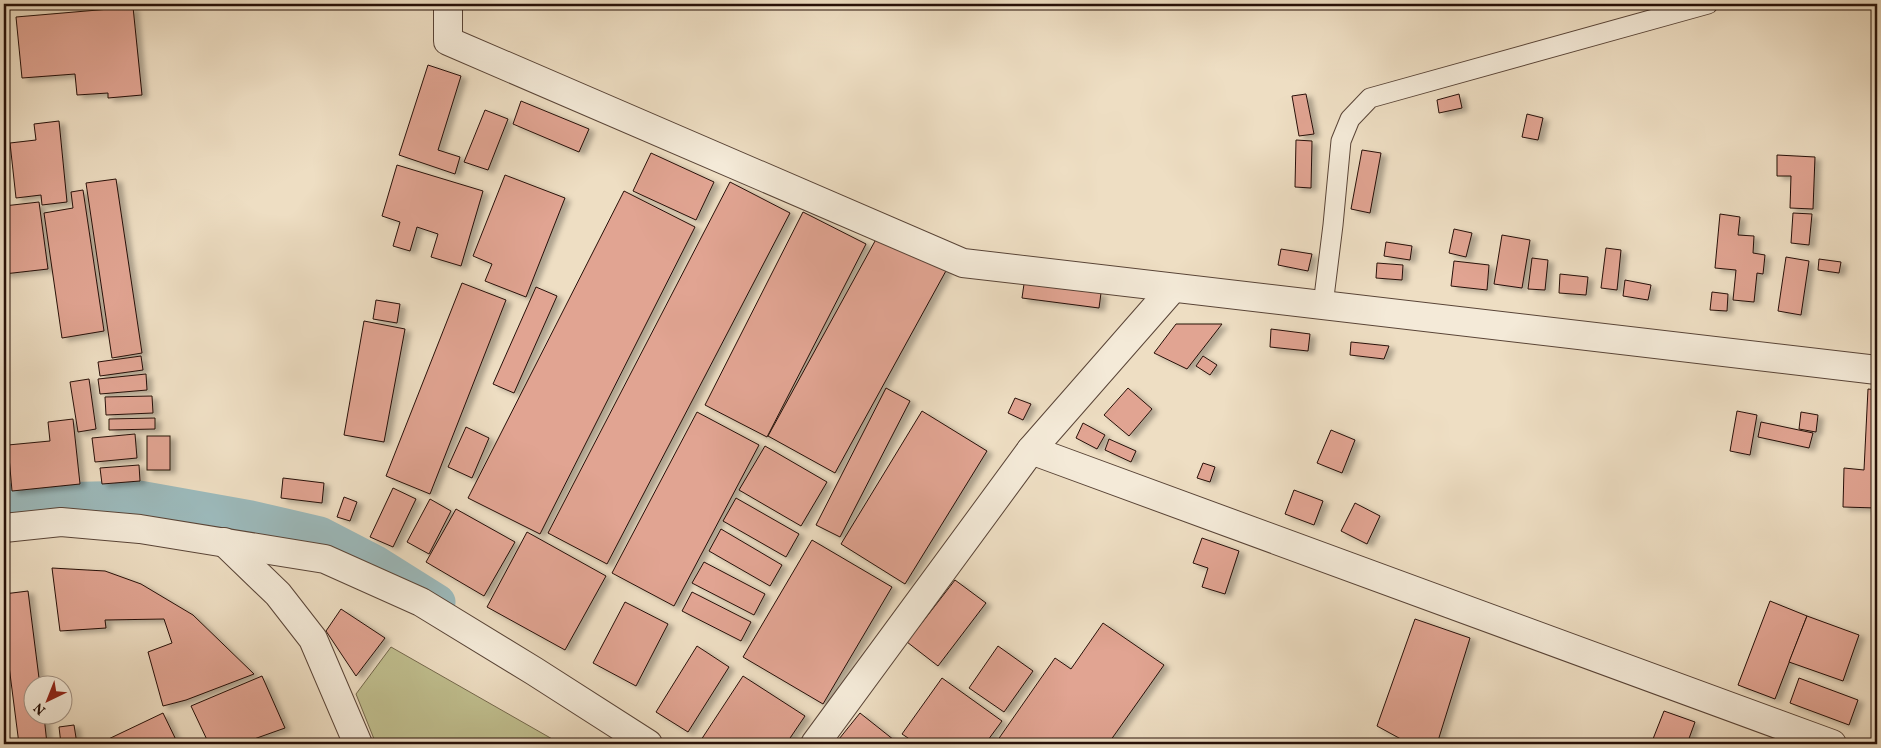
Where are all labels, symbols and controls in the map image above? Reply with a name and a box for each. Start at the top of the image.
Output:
north arrow [22,676,72,726]
text: N [30,698,50,719]

